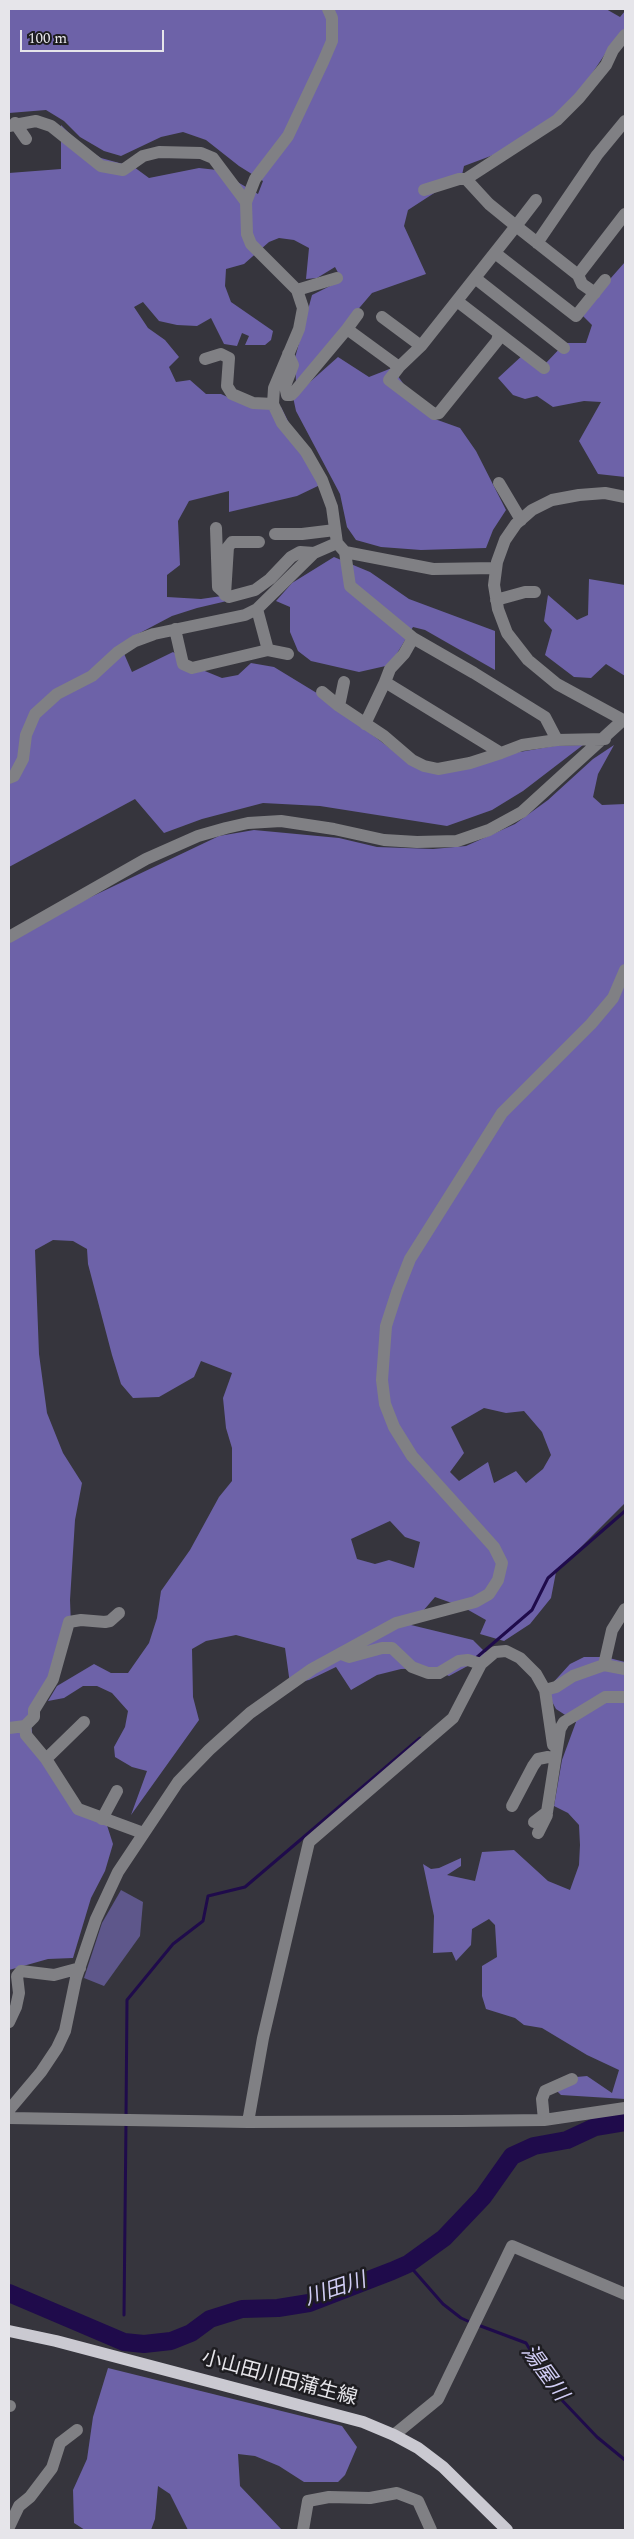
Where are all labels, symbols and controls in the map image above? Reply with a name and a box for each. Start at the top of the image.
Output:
scale bar [22,20,166,52]
text: 100 m [28,27,67,50]
water label: 川田川 [302,2269,370,2313]
water label: 湯屋川 [514,2341,572,2407]
street label: 小山田川田蒲生線 [199,2348,359,2412]

